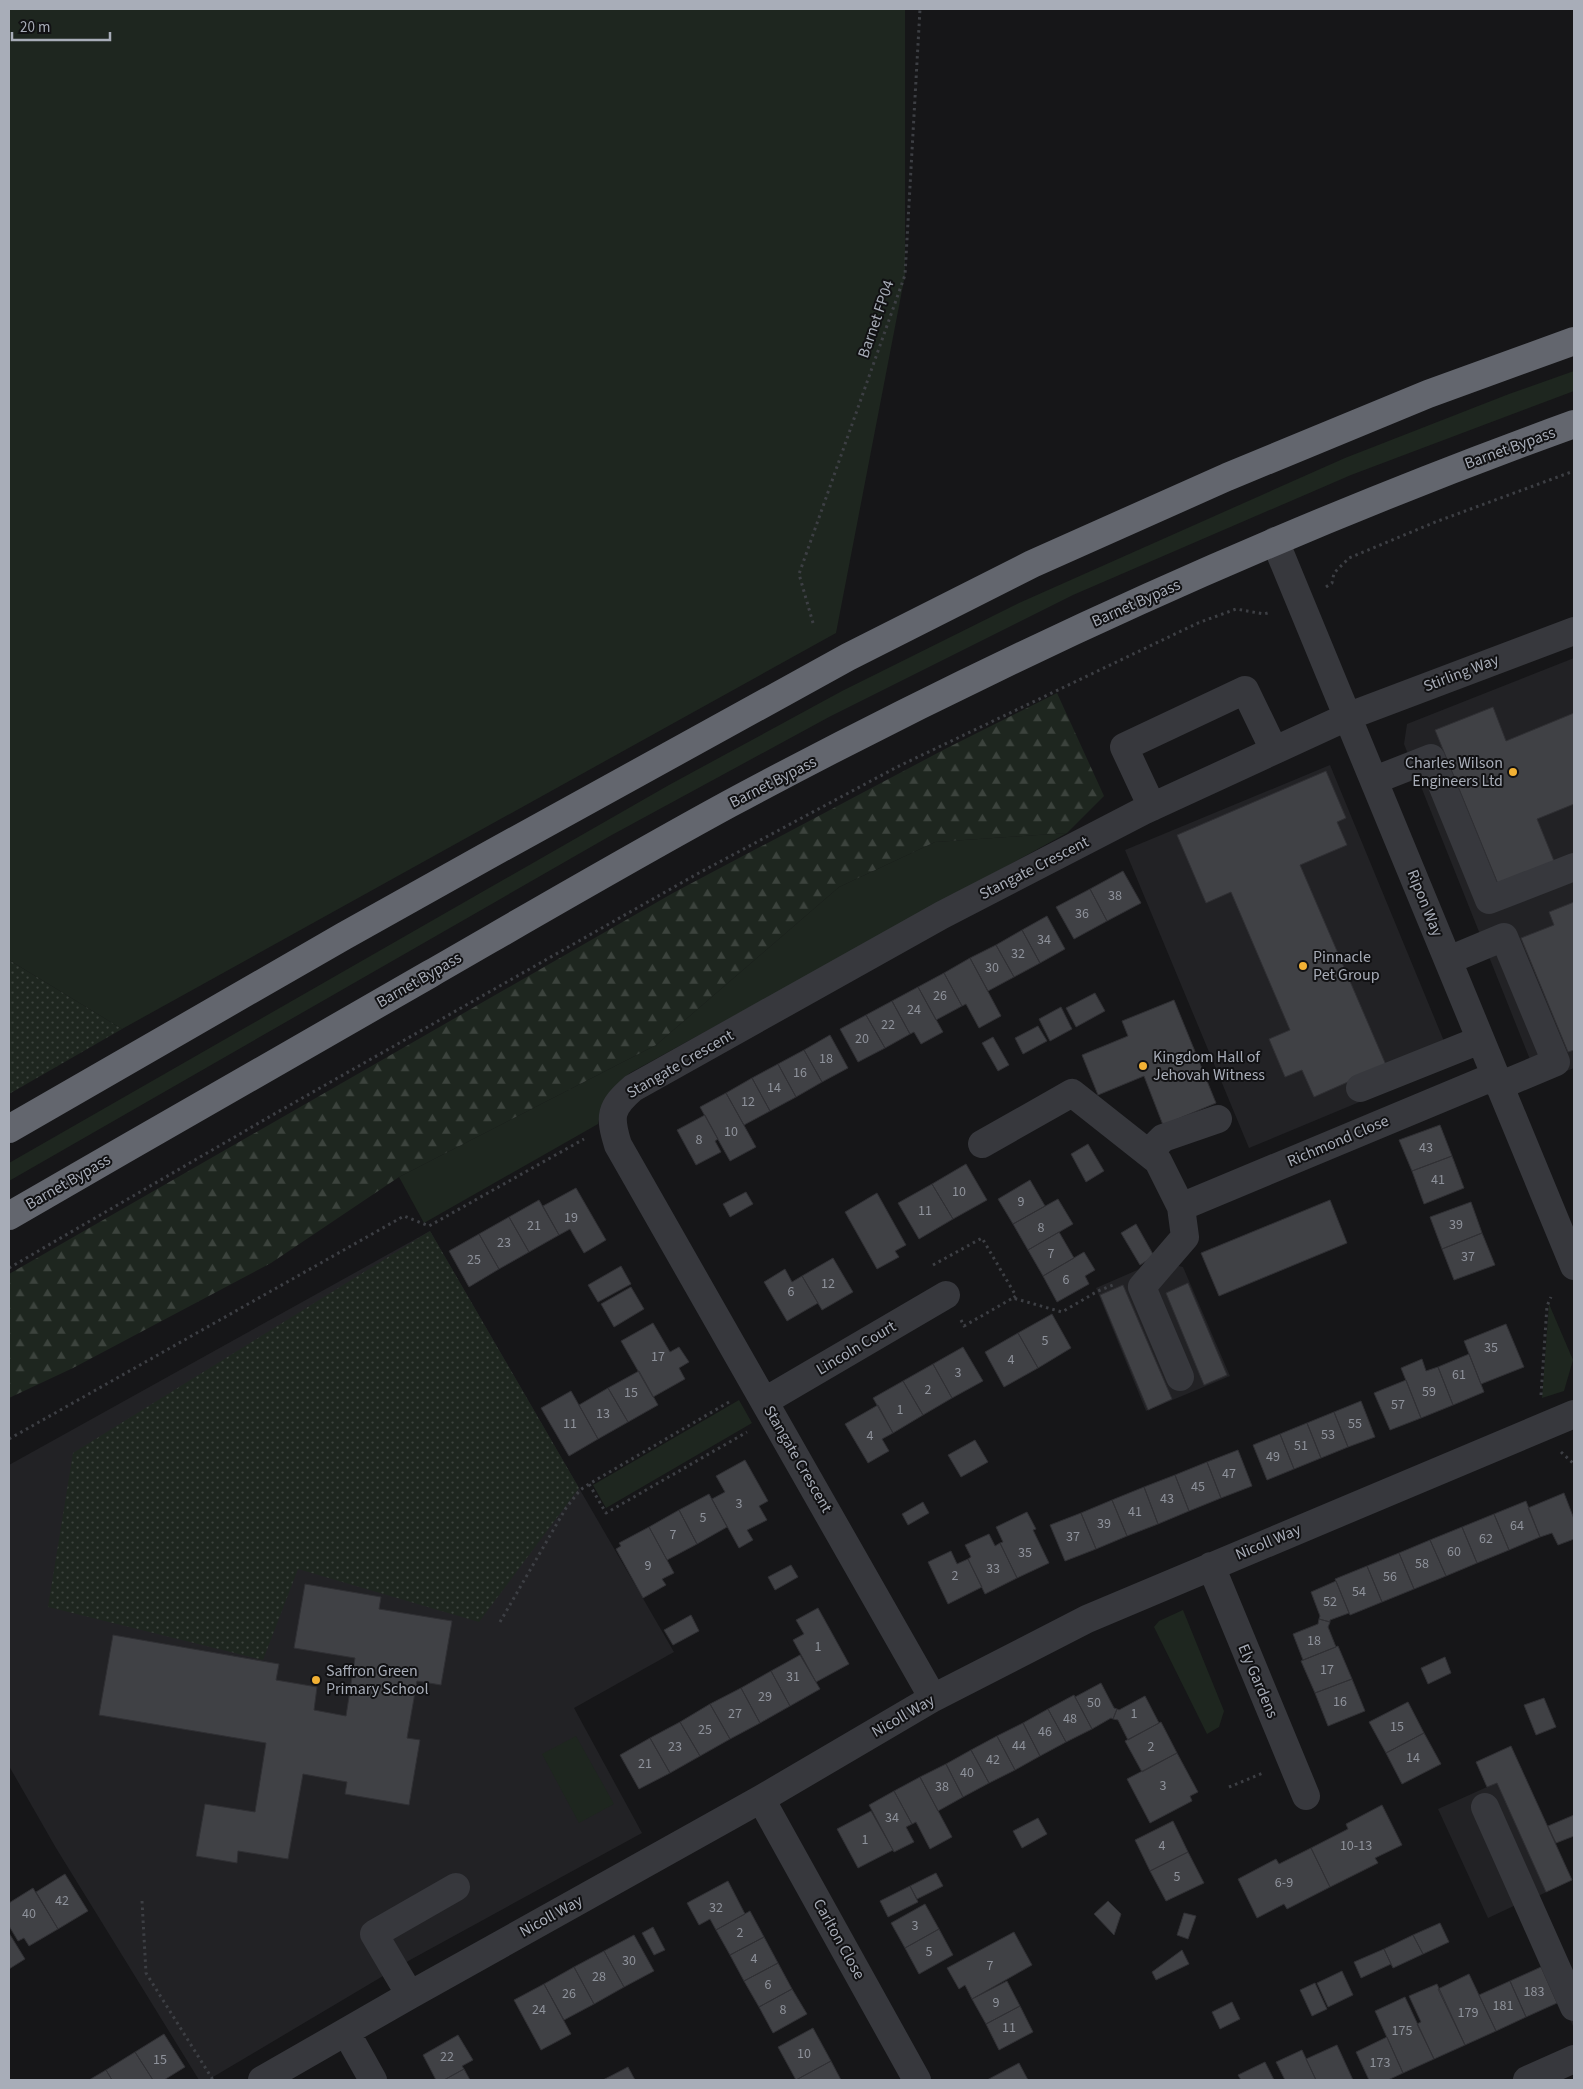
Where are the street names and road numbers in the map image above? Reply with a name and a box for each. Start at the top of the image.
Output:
street label: Barnet FP04 [852,277,900,361]
street label: Barnet Bypass [1462,421,1559,475]
street label: Barnet Bypass [1088,574,1184,632]
street label: Stirling Way [1420,648,1502,697]
street label: Barnet Bypass [726,751,821,813]
street label: Stangate Crescent [975,831,1093,905]
street label: Ripon Way [1402,866,1449,940]
street label: Barnet Bypass [372,947,466,1013]
street label: Stangate Crescent [622,1024,738,1104]
street label: Richmond Close [1284,1110,1392,1172]
street label: Barnet Bypass [21,1149,115,1215]
street label: Lincoln Court [812,1315,901,1381]
street label: Stangate Crescent [758,1401,838,1517]
street label: Nicoll Way [1232,1518,1305,1566]
street label: Ely Gardens [1232,1640,1284,1722]
street label: Nicoll Way [868,1689,939,1743]
street label: Nicoll Way [515,1889,587,1942]
street label: Carlton Close [808,1895,870,1983]

